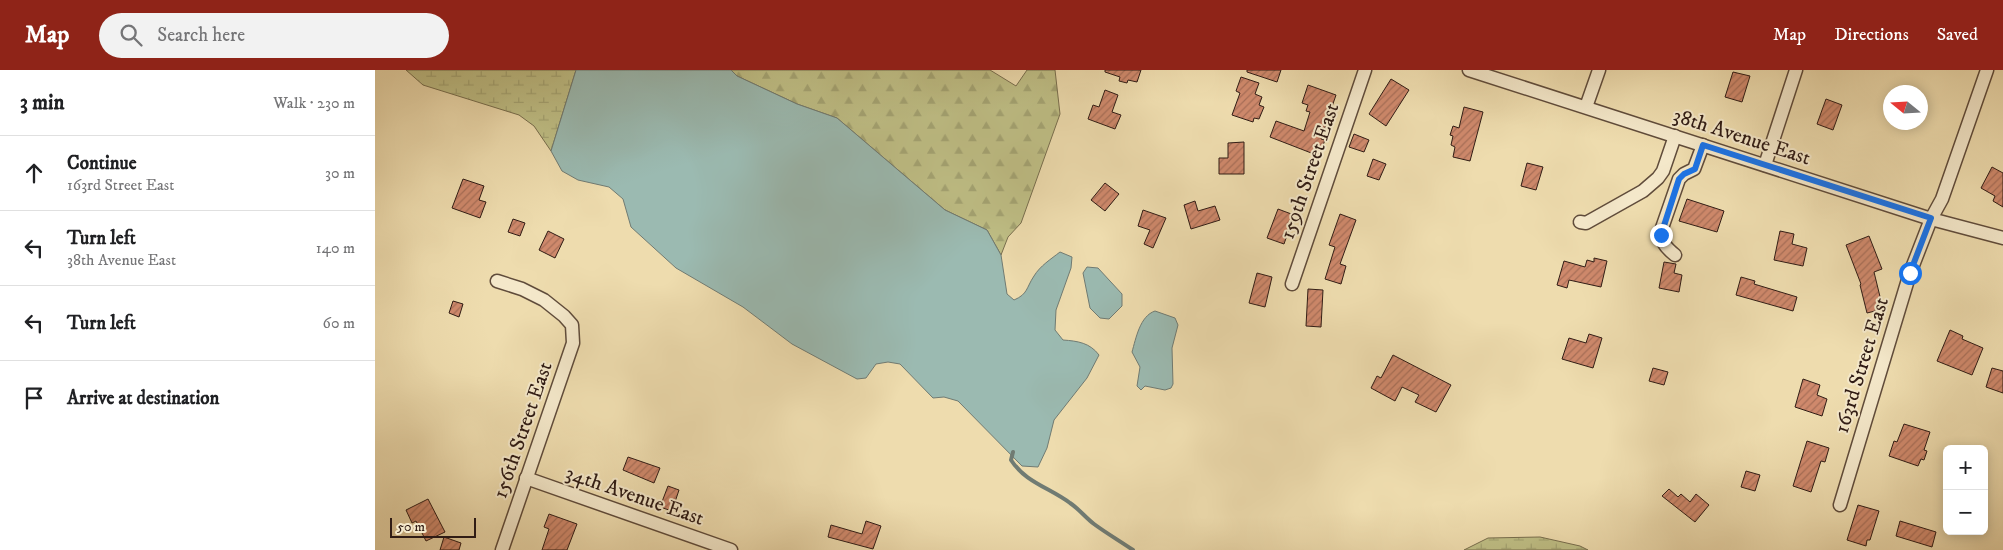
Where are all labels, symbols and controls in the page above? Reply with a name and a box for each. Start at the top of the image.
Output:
search box [99,13,449,58]
text: Map [25,20,69,50]
icon: search [117,21,145,49]
text: Search here [157,24,245,47]
text: Map [1773,24,1806,46]
text: Directions [1834,24,1909,46]
text: Saved [1937,24,1978,46]
north arrow [1883,85,1928,130]
text: 3 min [20,90,65,116]
text: Walk · 230 m [273,93,355,113]
street label: 159th Street East [1274,99,1346,243]
street label: 38th Avenue East [1670,102,1814,172]
text: Continue [67,152,137,175]
icon: ahead [20,159,48,187]
text: 30 m [325,163,355,183]
text: 163rd Street East [67,175,174,195]
route end [1650,224,1673,247]
text: Turn left [67,227,136,250]
icon: left [20,234,48,262]
text: 140 m [316,238,355,258]
text: 38th Avenue East [67,250,176,270]
route start [1899,262,1922,285]
street label: 163rd Street East [1829,294,1895,436]
icon: left [20,309,48,337]
text: Turn left [67,312,136,335]
text: 60 m [323,313,355,333]
street label: 156th Street East [487,358,559,502]
icon: arrive [20,384,48,412]
text: Arrive at destination [67,387,219,410]
map controls [1943,445,1988,535]
button: + [1943,445,1988,490]
street label: 34th Avenue East [562,460,708,532]
button: − [1943,490,1988,535]
scale bar [390,515,476,538]
text: 50 m [397,518,425,536]

